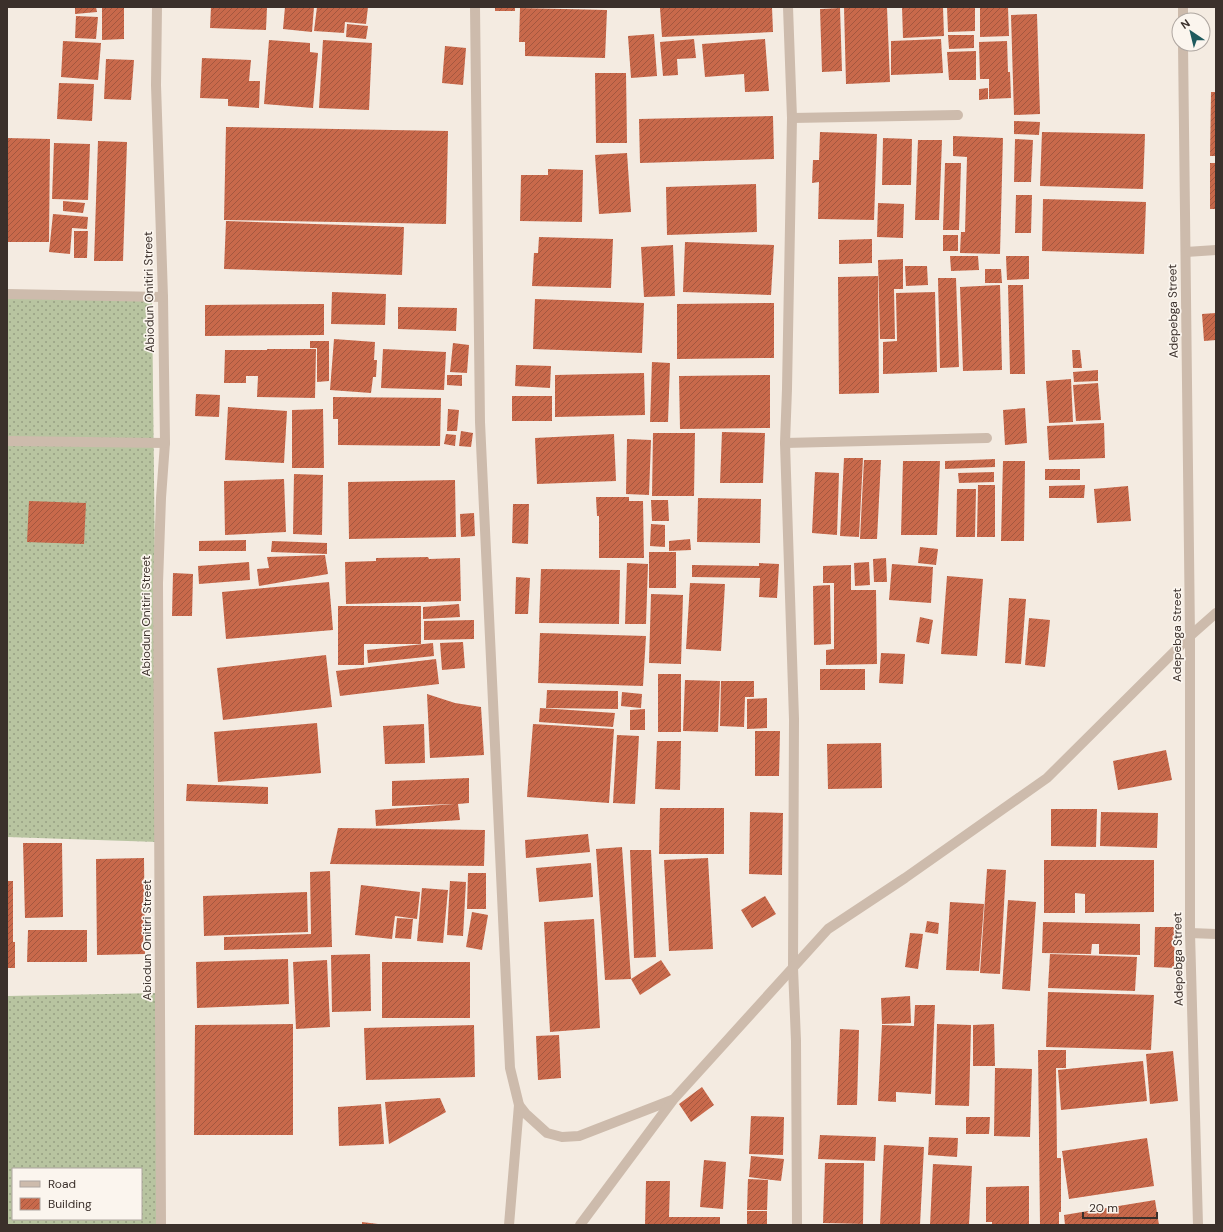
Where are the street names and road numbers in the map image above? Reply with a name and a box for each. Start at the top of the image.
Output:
street label: Abiodun Onitiri Street [140,231,158,353]
street label: Adepebga Street [1164,264,1182,358]
street label: Abiodun Onitiri Street [138,555,154,677]
street label: Adepebga Street [1169,588,1185,682]
street label: Abiodun Onitiri Street [139,879,155,1001]
street label: Adepebga Street [1169,912,1187,1006]

